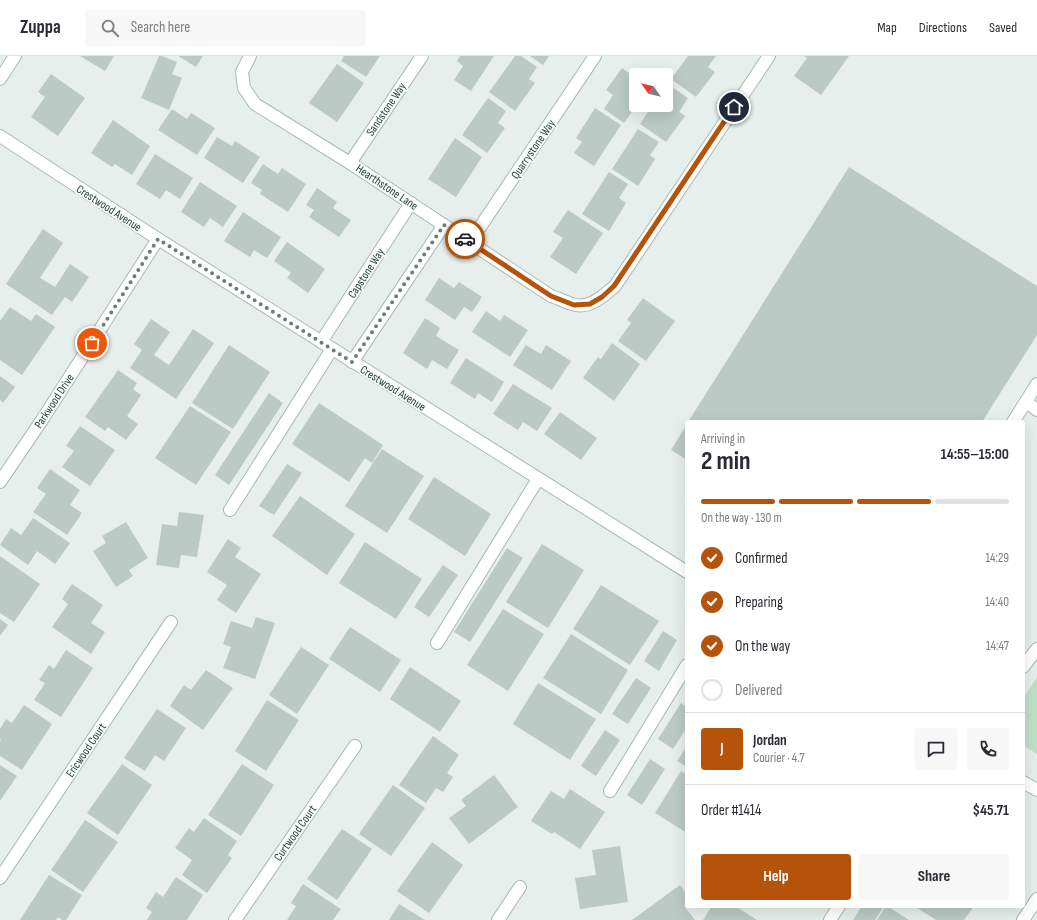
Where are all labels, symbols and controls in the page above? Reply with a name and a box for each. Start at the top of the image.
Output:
search box [85,10,365,46]
text: Zuppa [20,16,61,39]
icon: search [99,17,121,39]
text: Search here [131,18,190,37]
text: Map [877,19,897,36]
text: Directions [919,19,967,36]
text: Saved [989,19,1017,36]
north arrow [629,68,673,112]
map controls [629,68,673,112]
street label: Sandstone Way [363,79,410,139]
pin [717,90,751,124]
icon: home [723,96,745,118]
street label: Quarrystone Way [508,116,559,182]
street label: Hearthstone Lane [353,161,421,214]
street label: Crestwood Avenue [73,182,144,235]
courier [445,219,485,259]
icon: car [454,228,476,250]
street label: Capstone Way [345,245,388,301]
pin [75,326,109,360]
icon: bag [81,332,103,354]
street label: Crestwood Avenue [357,362,429,415]
street label: Parkwood Drive [31,371,78,431]
text: Arriving in [701,431,745,447]
text: 14:55–15:00 [941,445,1009,464]
text: 2 min [701,446,751,477]
text: On the way · 130 m [701,510,782,526]
icon: check [701,547,723,569]
text: Confirmed [735,549,788,568]
text: 14:29 [985,550,1009,566]
icon: check [701,591,723,613]
text: Preparing [735,593,783,612]
text: 14:40 [985,594,1009,610]
icon: check [701,635,723,657]
text: On the way [735,637,790,656]
text: 14:47 [986,638,1009,654]
text: Delivered [735,681,782,700]
street label: Ericwood Court [63,720,110,780]
button: chat [915,728,957,770]
button: phone [967,728,1009,770]
text: Jordan [753,731,787,750]
text: J [720,739,724,758]
text: Courier · 4.7 [753,750,805,766]
text: Order #1414 [701,801,761,820]
text: $45.71 [972,801,1009,820]
street label: Curtwood Court [271,802,320,864]
button: Help [701,854,851,900]
button: Share [859,854,1009,900]

